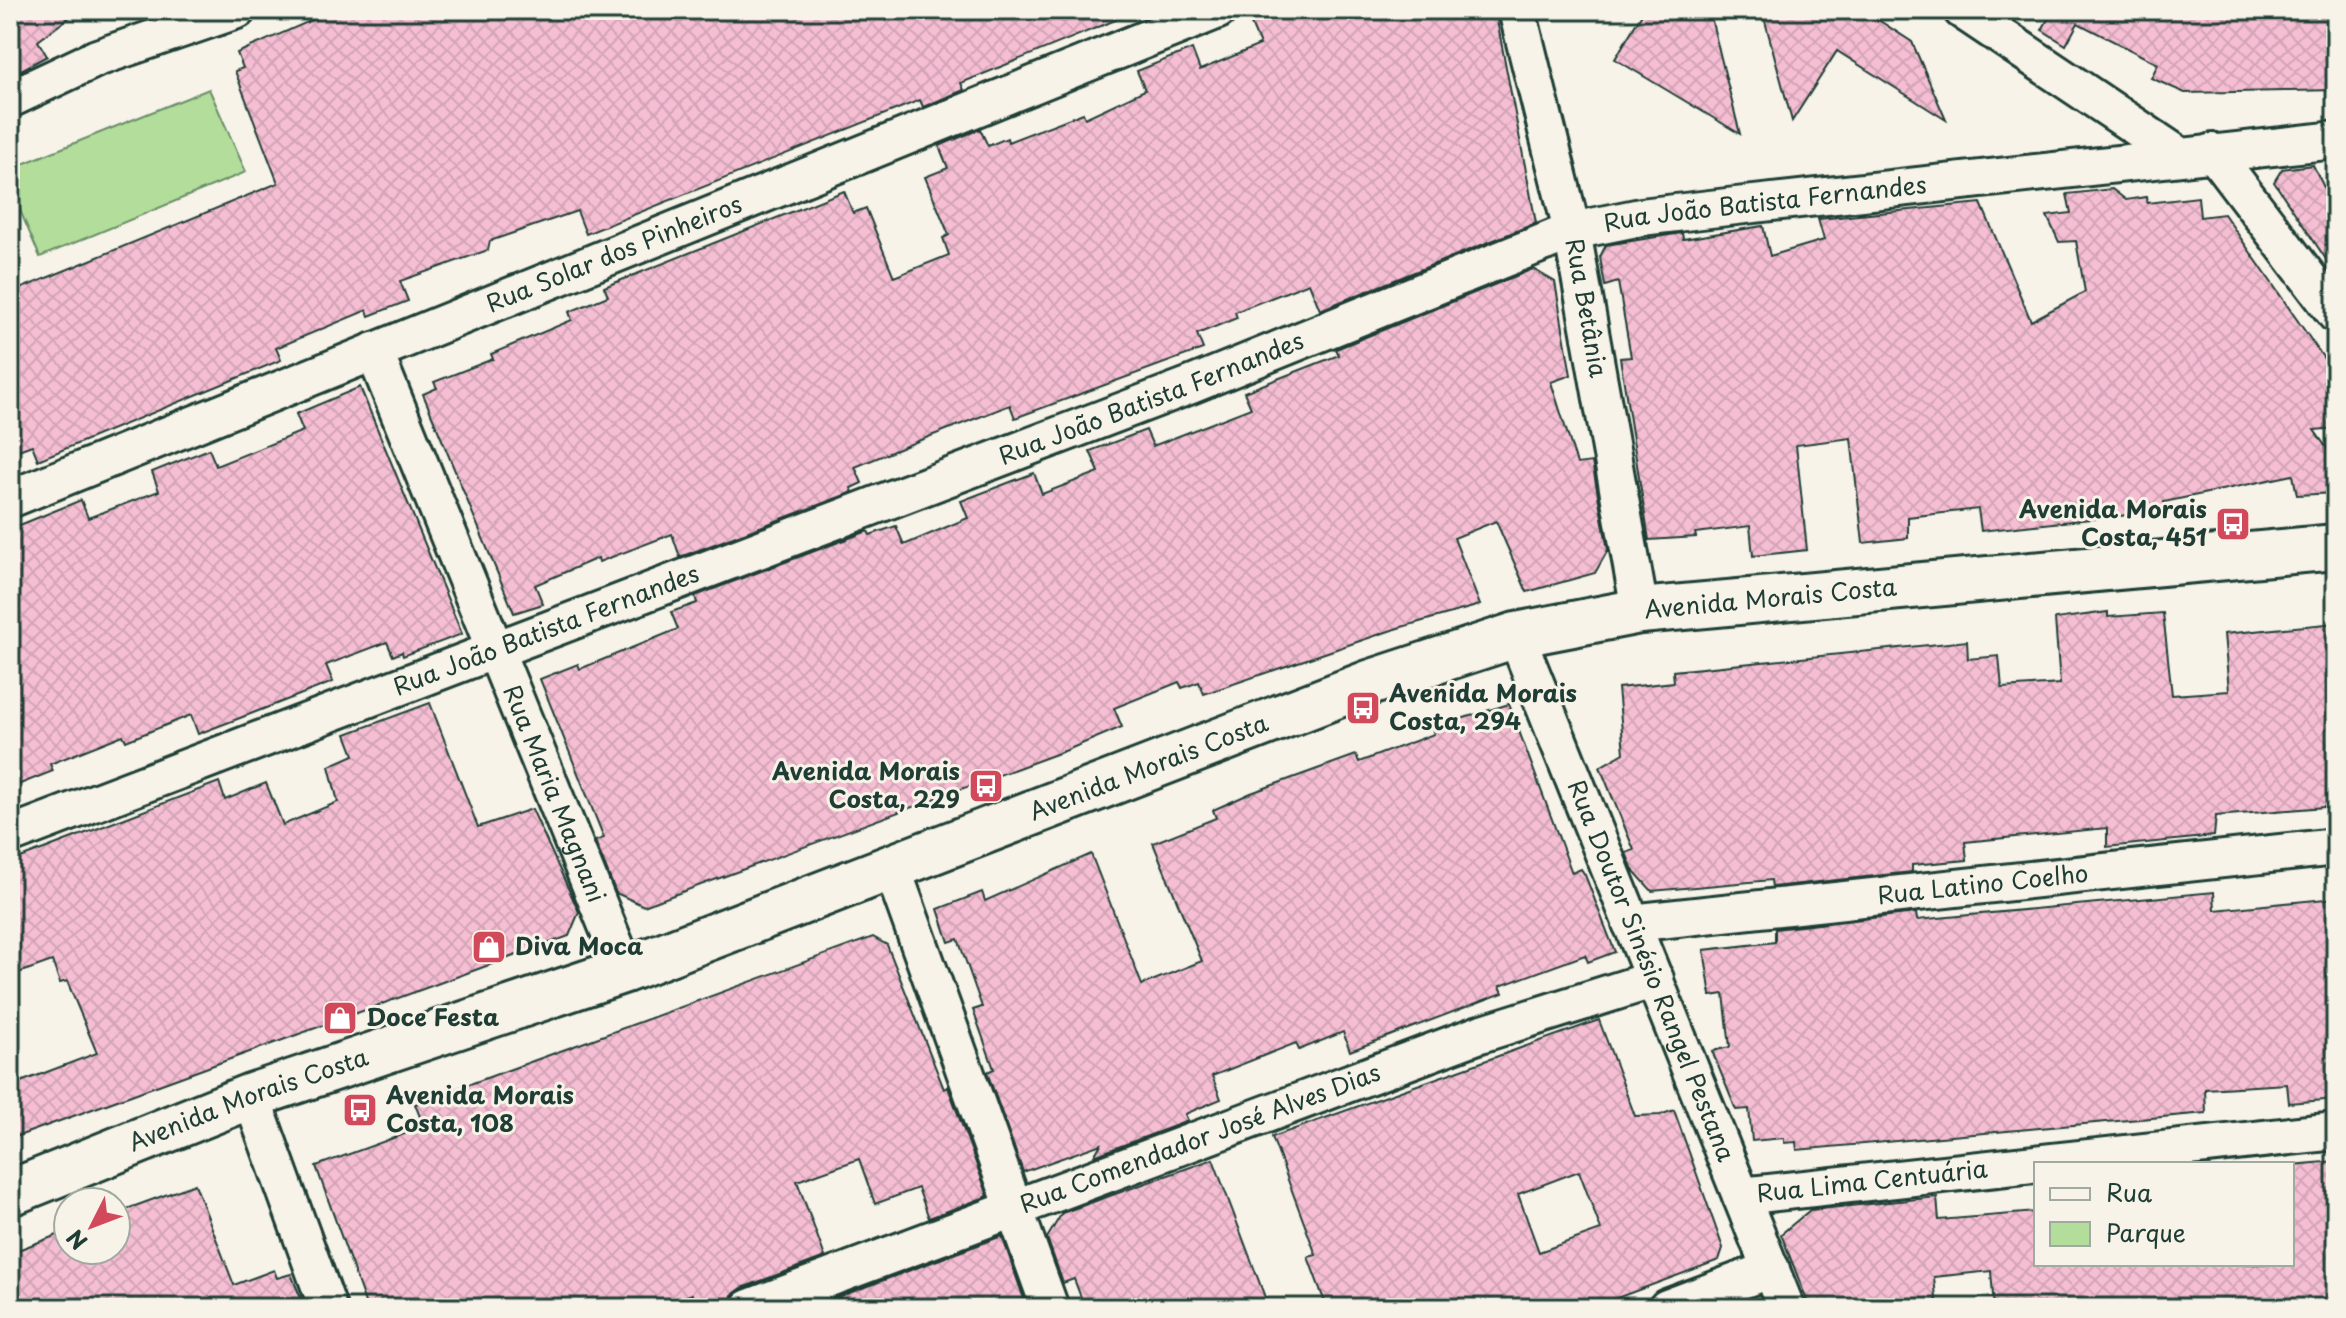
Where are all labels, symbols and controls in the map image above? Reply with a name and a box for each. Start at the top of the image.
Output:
street label: Rua João Batista Fernandes [1600,165,1928,240]
street label: Rua Solar dos Pinheiros [480,185,747,320]
street label: Rua Betânia [1558,235,1618,380]
street label: Rua João Batista Fernandes [993,321,1309,473]
place label: Avenida Morais Costa, 451 [2018,490,2207,554]
bus stop icon: Avenida Morais Costa, 451 [2214,505,2252,543]
street label: Rua João Batista Fernandes [388,554,704,703]
street label: Avenida Morais Costa [1643,567,1898,627]
place label: Avenida Morais Costa, 294 [1388,674,1577,738]
street label: Rua Maria Magnani [495,679,616,907]
bus stop icon: Avenida Morais Costa, 294 [1344,689,1382,727]
street label: Avenida Morais Costa [1024,704,1273,828]
place label: Avenida Morais Costa, 229 [771,752,960,816]
bus stop icon: Avenida Morais Costa, 229 [967,767,1005,805]
street label: Rua Doutor Sinésio Rangel Pestana [1560,774,1745,1166]
street label: Rua Latino Coelho [1876,854,2090,912]
place label: Diva Moca [515,927,644,963]
shop icon: Diva Moca [470,928,508,966]
place label: Doce Festa [366,998,500,1034]
shop icon: Doce Festa [321,999,359,1037]
street label: Avenida Morais Costa [123,1038,373,1160]
street label: Rua Comendador José Alves Dias [1014,1053,1385,1221]
place label: Avenida Morais Costa, 108 [385,1076,574,1140]
bus stop icon: Avenida Morais Costa, 108 [341,1091,379,1129]
street label: Rua Lima Centuária [1755,1149,1989,1210]
legend [2034,1162,2294,1266]
text: Rua [2106,1174,2152,1210]
north arrow [52,1186,132,1266]
text: Parque [2106,1214,2186,1250]
text: N [58,1223,94,1258]

